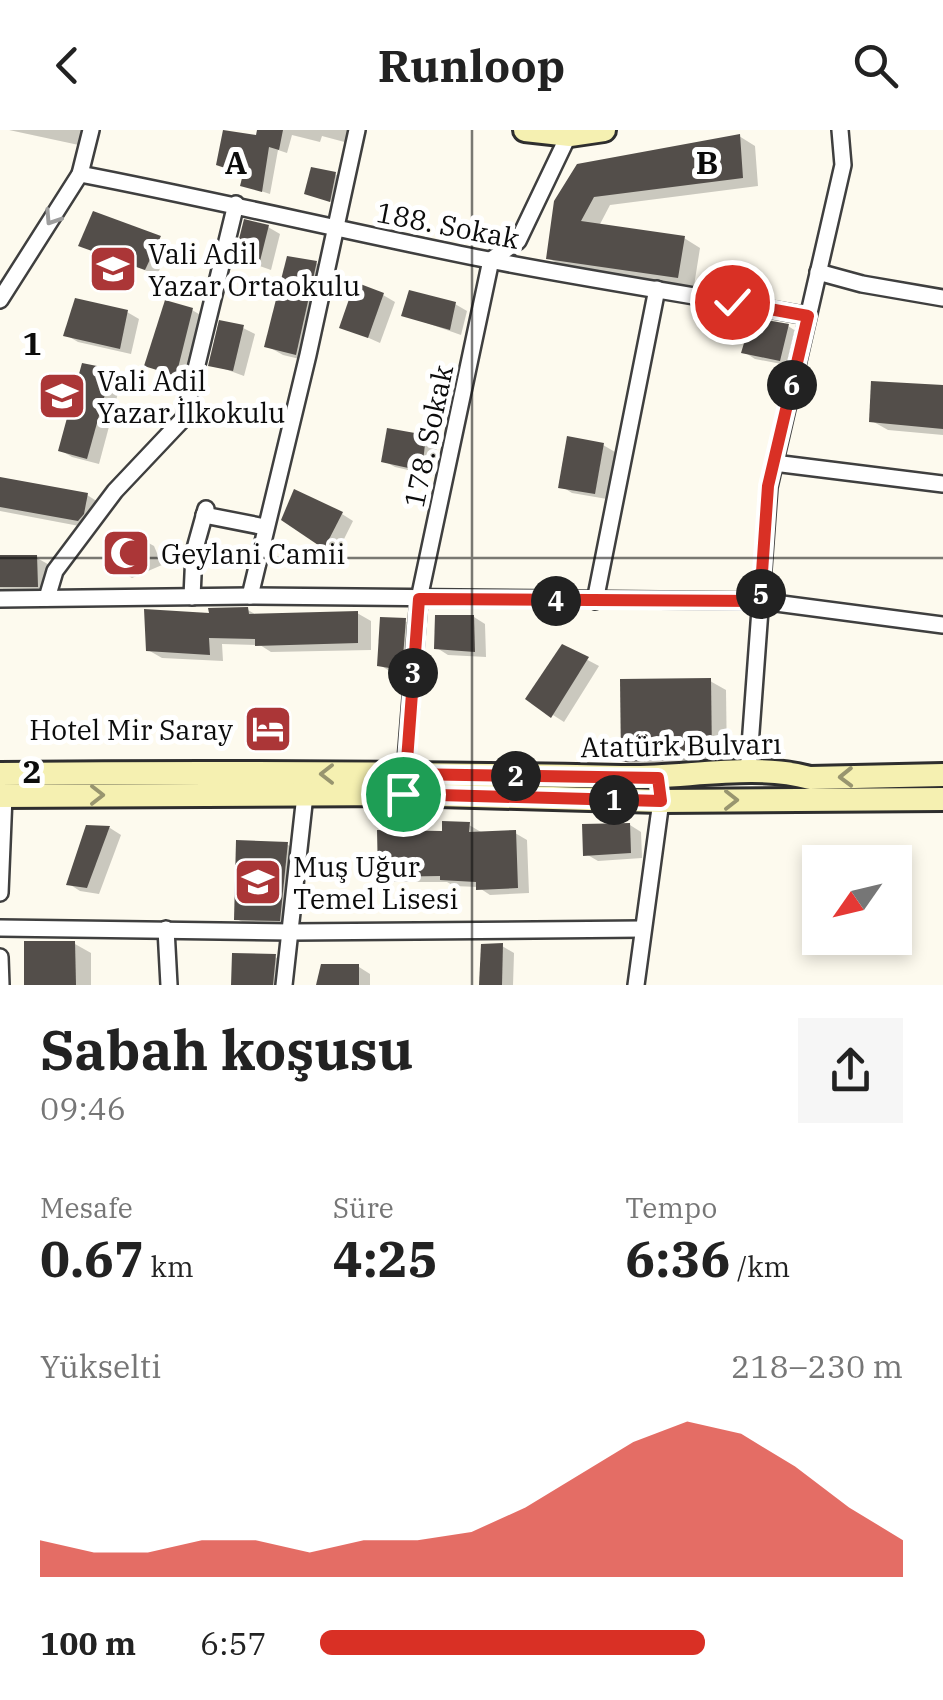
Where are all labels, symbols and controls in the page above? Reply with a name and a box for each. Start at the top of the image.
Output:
text: Runloop [378,36,565,94]
icon: back [40,38,95,93]
icon: search [848,38,903,93]
text: A [225,141,247,183]
text: B [696,141,718,183]
street label: 188. Sokak [373,193,523,257]
one-way arrow [46,207,65,225]
place label: Vali Adil Yazar Ortaokulu [148,235,360,304]
school or university icon: Vali Adil Yazar Ortaokulu [87,243,139,295]
pin [690,260,775,345]
icon: check [705,275,760,330]
text: 1 [22,322,42,364]
pin: 6 [767,360,817,410]
street label: 178. Sokak [395,361,461,511]
place label: Vali Adil Yazar İlkokulu [97,362,285,431]
text: 6 [784,366,800,403]
school or university icon: Vali Adil Yazar İlkokulu [36,370,88,422]
mosque icon: Geylani Camii [100,527,152,579]
place label: Geylani Camii [161,535,345,572]
pin: 5 [736,569,786,619]
text: 5 [753,575,769,612]
pin: 4 [531,576,581,626]
text: 4 [548,582,564,619]
pin: 3 [388,648,438,698]
text: 3 [405,654,421,691]
hotel icon: Hotel Mir Saray [242,703,294,755]
place label: Hotel Mir Saray [29,711,233,748]
street label: Atatürk Bulvarı [580,725,782,765]
text: 2 [22,750,42,792]
pin: 2 [491,751,541,801]
pin [361,752,446,837]
text: 2 [508,757,524,794]
one-way arrow [319,763,334,785]
icon: arrive [376,767,431,822]
one-way arrow [837,767,853,788]
pin: 1 [589,775,639,825]
text: 1 [606,781,622,818]
one-way arrow [90,784,106,806]
one-way arrow [724,790,740,811]
north arrow [802,845,912,955]
map controls [802,845,912,955]
place label: Muş Uğur Temel Lisesi [293,848,458,917]
school or university icon: Muş Uğur Temel Lisesi [232,856,284,908]
text: Sabah koşusu [40,1014,413,1085]
button: share [798,1018,903,1123]
text: 09:46 [40,1087,126,1129]
text: Mesafe [40,1189,133,1226]
text: Süre [333,1189,394,1226]
text: Tempo [625,1189,717,1226]
text: 0.67 [40,1226,144,1291]
text: 4:25 [333,1226,438,1291]
text: 6:36 [625,1226,730,1291]
text: km [144,1248,194,1285]
text: /km [730,1248,790,1285]
text: Yükselti [40,1345,161,1387]
text: 218–230 m [731,1345,903,1387]
text: 100 m [40,1622,136,1664]
text: 6:57 [200,1622,267,1664]

